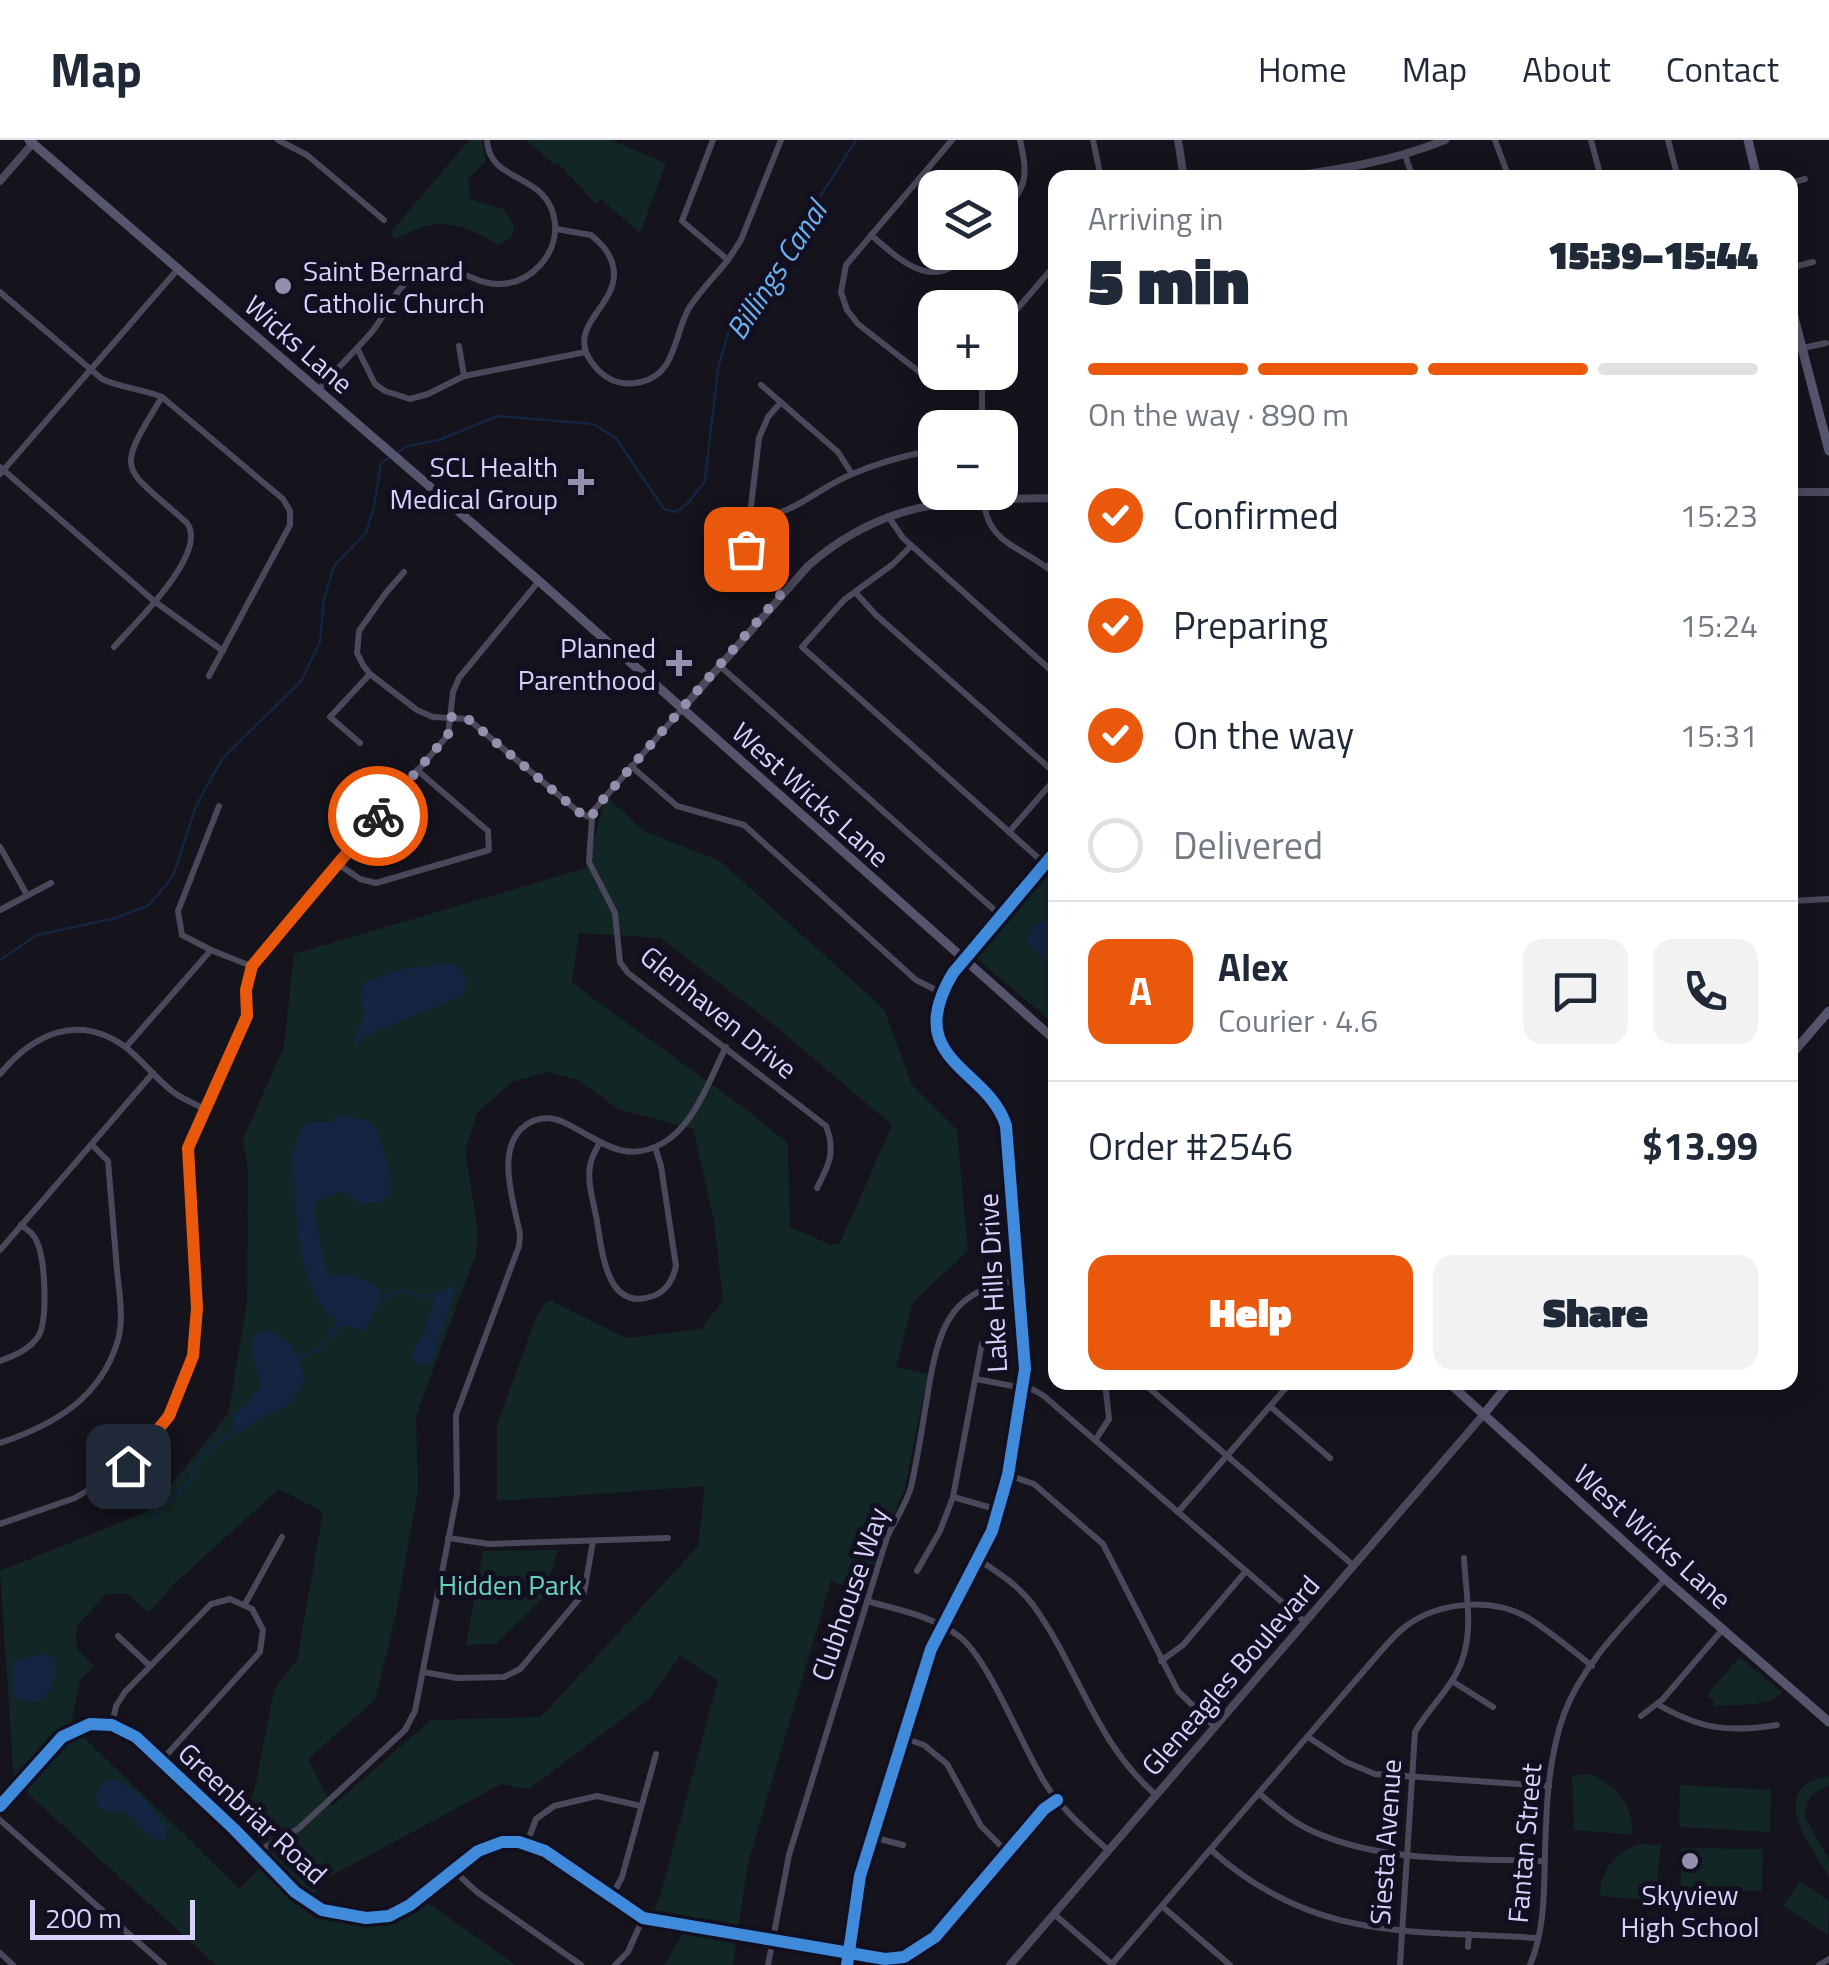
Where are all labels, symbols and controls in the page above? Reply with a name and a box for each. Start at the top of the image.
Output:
text: Map [50,33,142,106]
text: Home [1258,42,1347,96]
text: Map [1402,42,1467,96]
text: About [1522,42,1611,96]
text: Contact [1666,42,1779,96]
map controls [918,170,1018,510]
button: layers [918,170,1018,270]
water label: Billings Canal [714,189,840,348]
text: Arriving in [1088,194,1224,242]
text: 15:39–15:44 [1548,226,1758,284]
text: 5 min [1088,230,1249,329]
place label: Saint Bernard Catholic Church [303,249,485,324]
marker: Saint Bernard Catholic Church [272,275,294,297]
street label: Wicks Lane [235,284,363,404]
button: + [918,290,1018,390]
text: On the way · 890 m [1088,390,1349,438]
button: − [918,410,1018,510]
place label: SCL Health Medical Group [390,445,558,520]
marker: SCL Health Medical Group [568,469,594,495]
text: Confirmed [1173,486,1339,544]
icon: check [1088,488,1143,543]
text: 15:23 [1679,491,1758,539]
pin [704,507,789,592]
icon: bag [719,522,774,577]
text: Preparing [1173,596,1328,654]
icon: check [1088,598,1143,653]
text: 15:24 [1679,601,1758,649]
place label: Planned Parenthood [518,626,656,701]
marker: Planned Parenthood [666,650,692,676]
text: On the way [1173,706,1354,764]
icon: check [1088,708,1143,763]
street label: West Wicks Lane [722,711,900,877]
text: 15:31 [1679,711,1758,759]
courier [328,766,428,866]
icon: bike [351,789,406,844]
text: Delivered [1173,816,1323,874]
street label: Glenhaven Drive [631,935,807,1089]
text: Alex [1218,938,1289,996]
button: chat [1523,939,1628,1044]
button: phone [1653,939,1758,1044]
text: A [1129,962,1152,1020]
text: Courier · 4.6 [1218,996,1378,1044]
text: Order #2546 [1088,1117,1293,1175]
text: $13.99 [1642,1117,1758,1175]
street label: Lake Hills Drive [966,1192,1018,1374]
button: Help [1088,1255,1413,1370]
button: Share [1433,1255,1758,1370]
pin [86,1424,171,1509]
icon: home [101,1439,156,1494]
street label: West Wicks Lane [1564,1453,1742,1619]
street label: Clubhouse Way [799,1501,899,1687]
park label: Hidden Park [438,1563,582,1606]
street label: Gleneagles Boulevard [1130,1565,1330,1785]
street label: Greenbriar Road [168,1732,338,1894]
street label: Siesta Avenue [1358,1758,1412,1926]
street label: Fantan Street [1496,1761,1552,1925]
marker: Skyview High School [1679,1850,1701,1872]
place label: Skyview High School [1620,1873,1760,1948]
scale bar [30,1895,195,1940]
text: 200 m [45,1896,122,1939]

